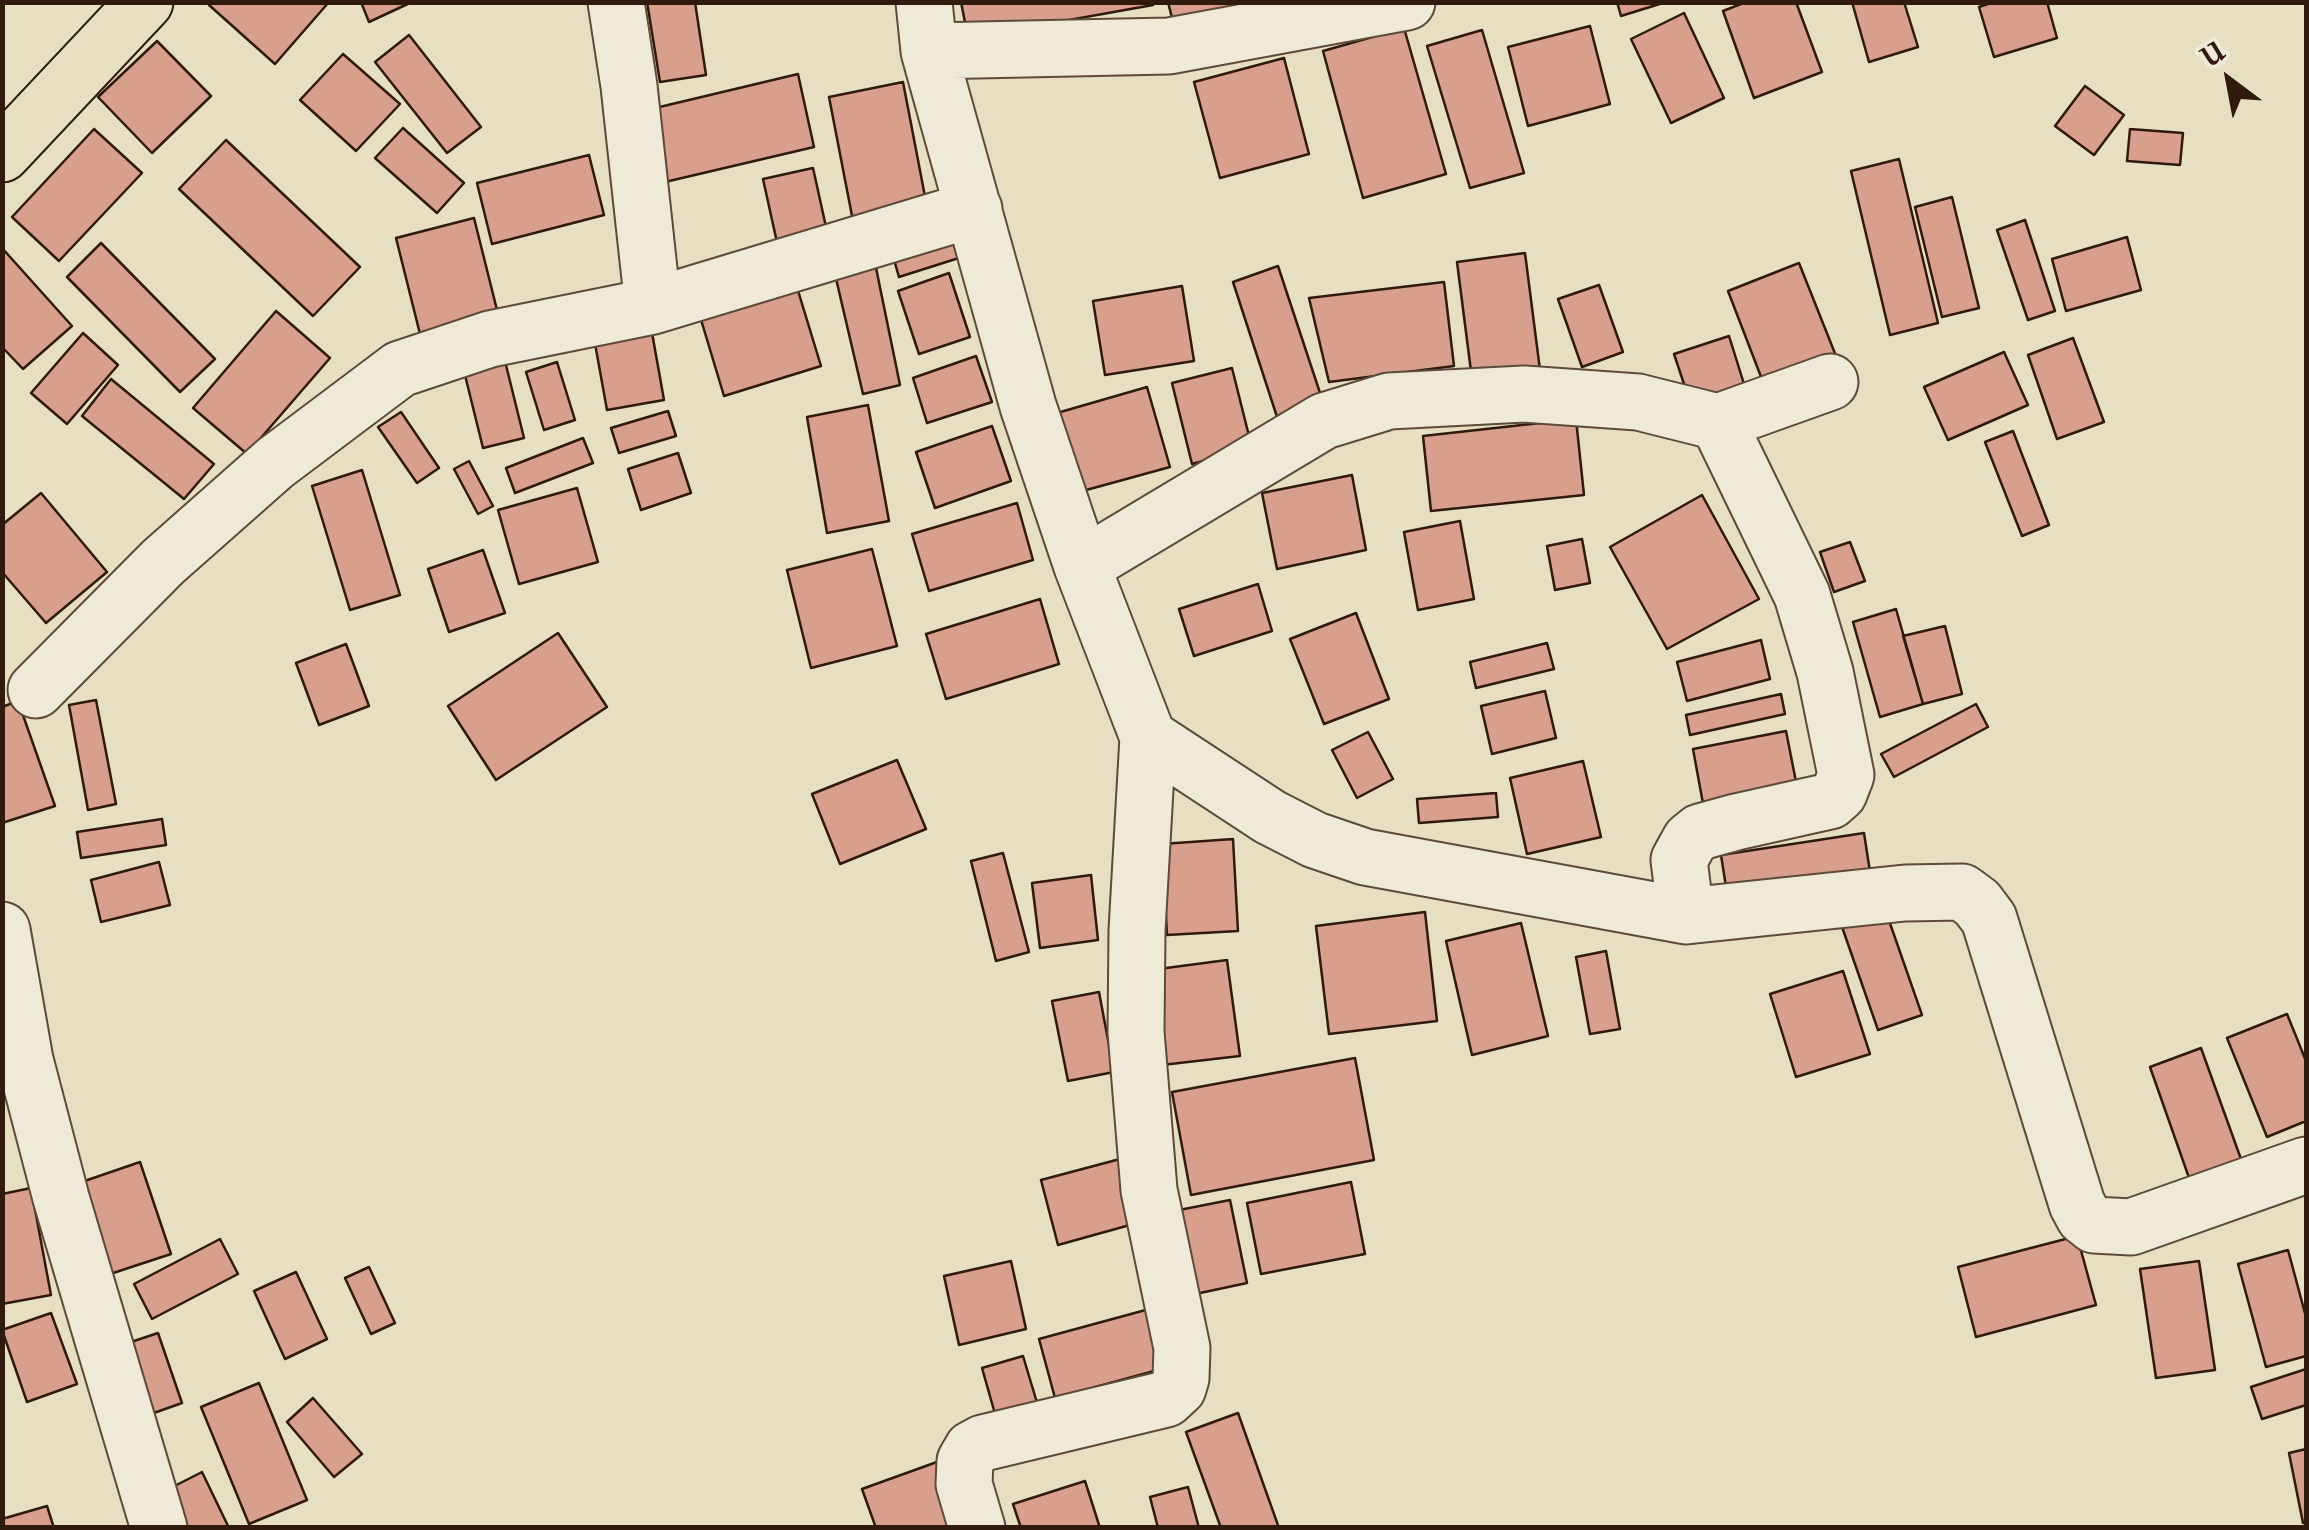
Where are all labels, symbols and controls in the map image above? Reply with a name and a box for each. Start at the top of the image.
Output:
north arrow [2179,30,2279,130]
text: U [2195,34,2231,74]

